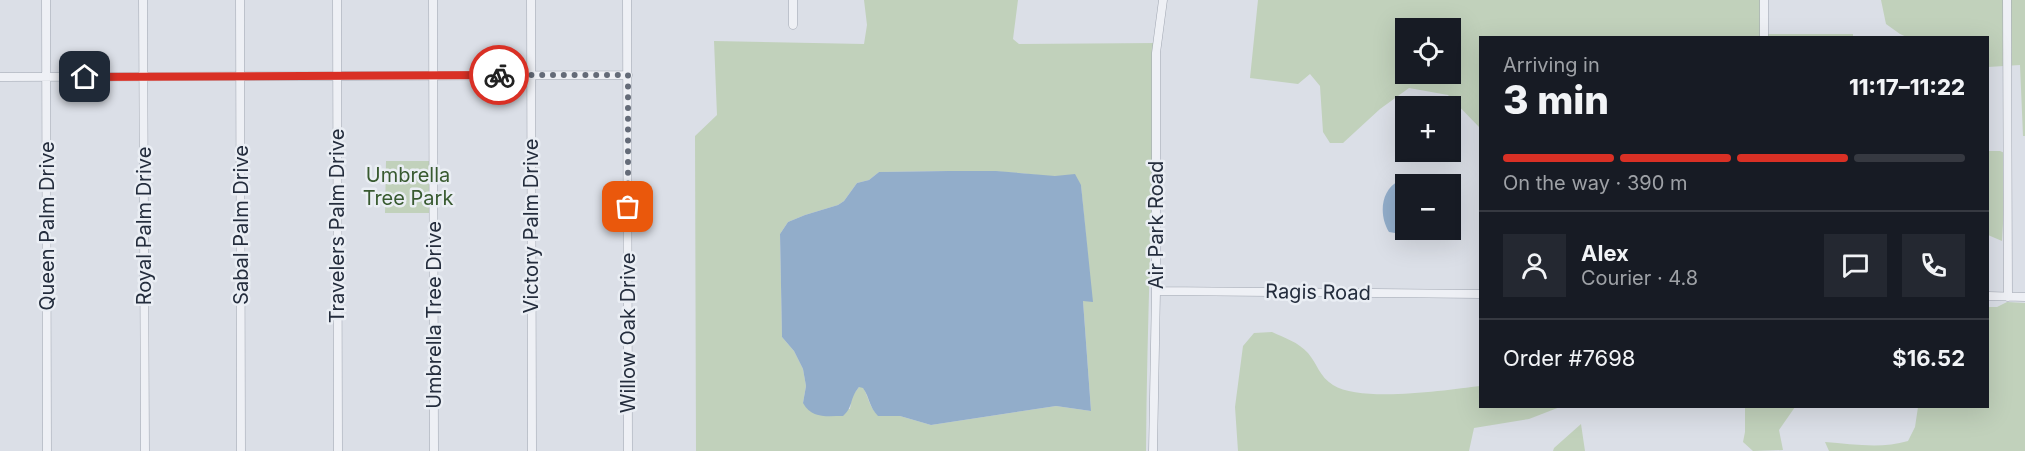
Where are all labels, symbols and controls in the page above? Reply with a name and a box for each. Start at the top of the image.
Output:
map controls [1395,18,1461,240]
button: locate [1395,18,1461,84]
courier [469,45,529,105]
pin [59,51,110,102]
text: Arriving in [1503,53,1600,77]
icon: bike [483,59,516,92]
icon: home [68,60,101,93]
text: 11:17–11:22 [1849,74,1965,100]
text: 3 min [1503,76,1609,123]
button: + [1395,96,1461,162]
street label: Travelers Palm Drive [325,129,349,323]
street label: Victory Palm Drive [519,139,543,313]
street label: Queen Palm Drive [35,141,59,311]
street label: Sabal Palm Drive [229,145,253,305]
street label: Royal Palm Drive [132,147,156,305]
street label: Air Park Road [1144,161,1168,289]
park label: Umbrella Tree Park [363,163,453,210]
text: On the way · 390 m [1503,171,1687,195]
button: − [1395,174,1461,240]
pin [602,181,653,232]
icon: bag [611,190,644,223]
street label: Umbrella Tree Drive [422,221,446,409]
button: person [1503,234,1566,297]
button: chat [1824,234,1887,297]
button: phone [1902,234,1965,297]
text: Alex [1581,240,1629,266]
street label: Willow Oak Drive [616,253,640,413]
text: Courier · 4.8 [1581,266,1698,290]
street label: Ragis Road [1265,279,1371,305]
text: Order #7698 [1503,345,1635,371]
text: $16.52 [1892,345,1965,371]

